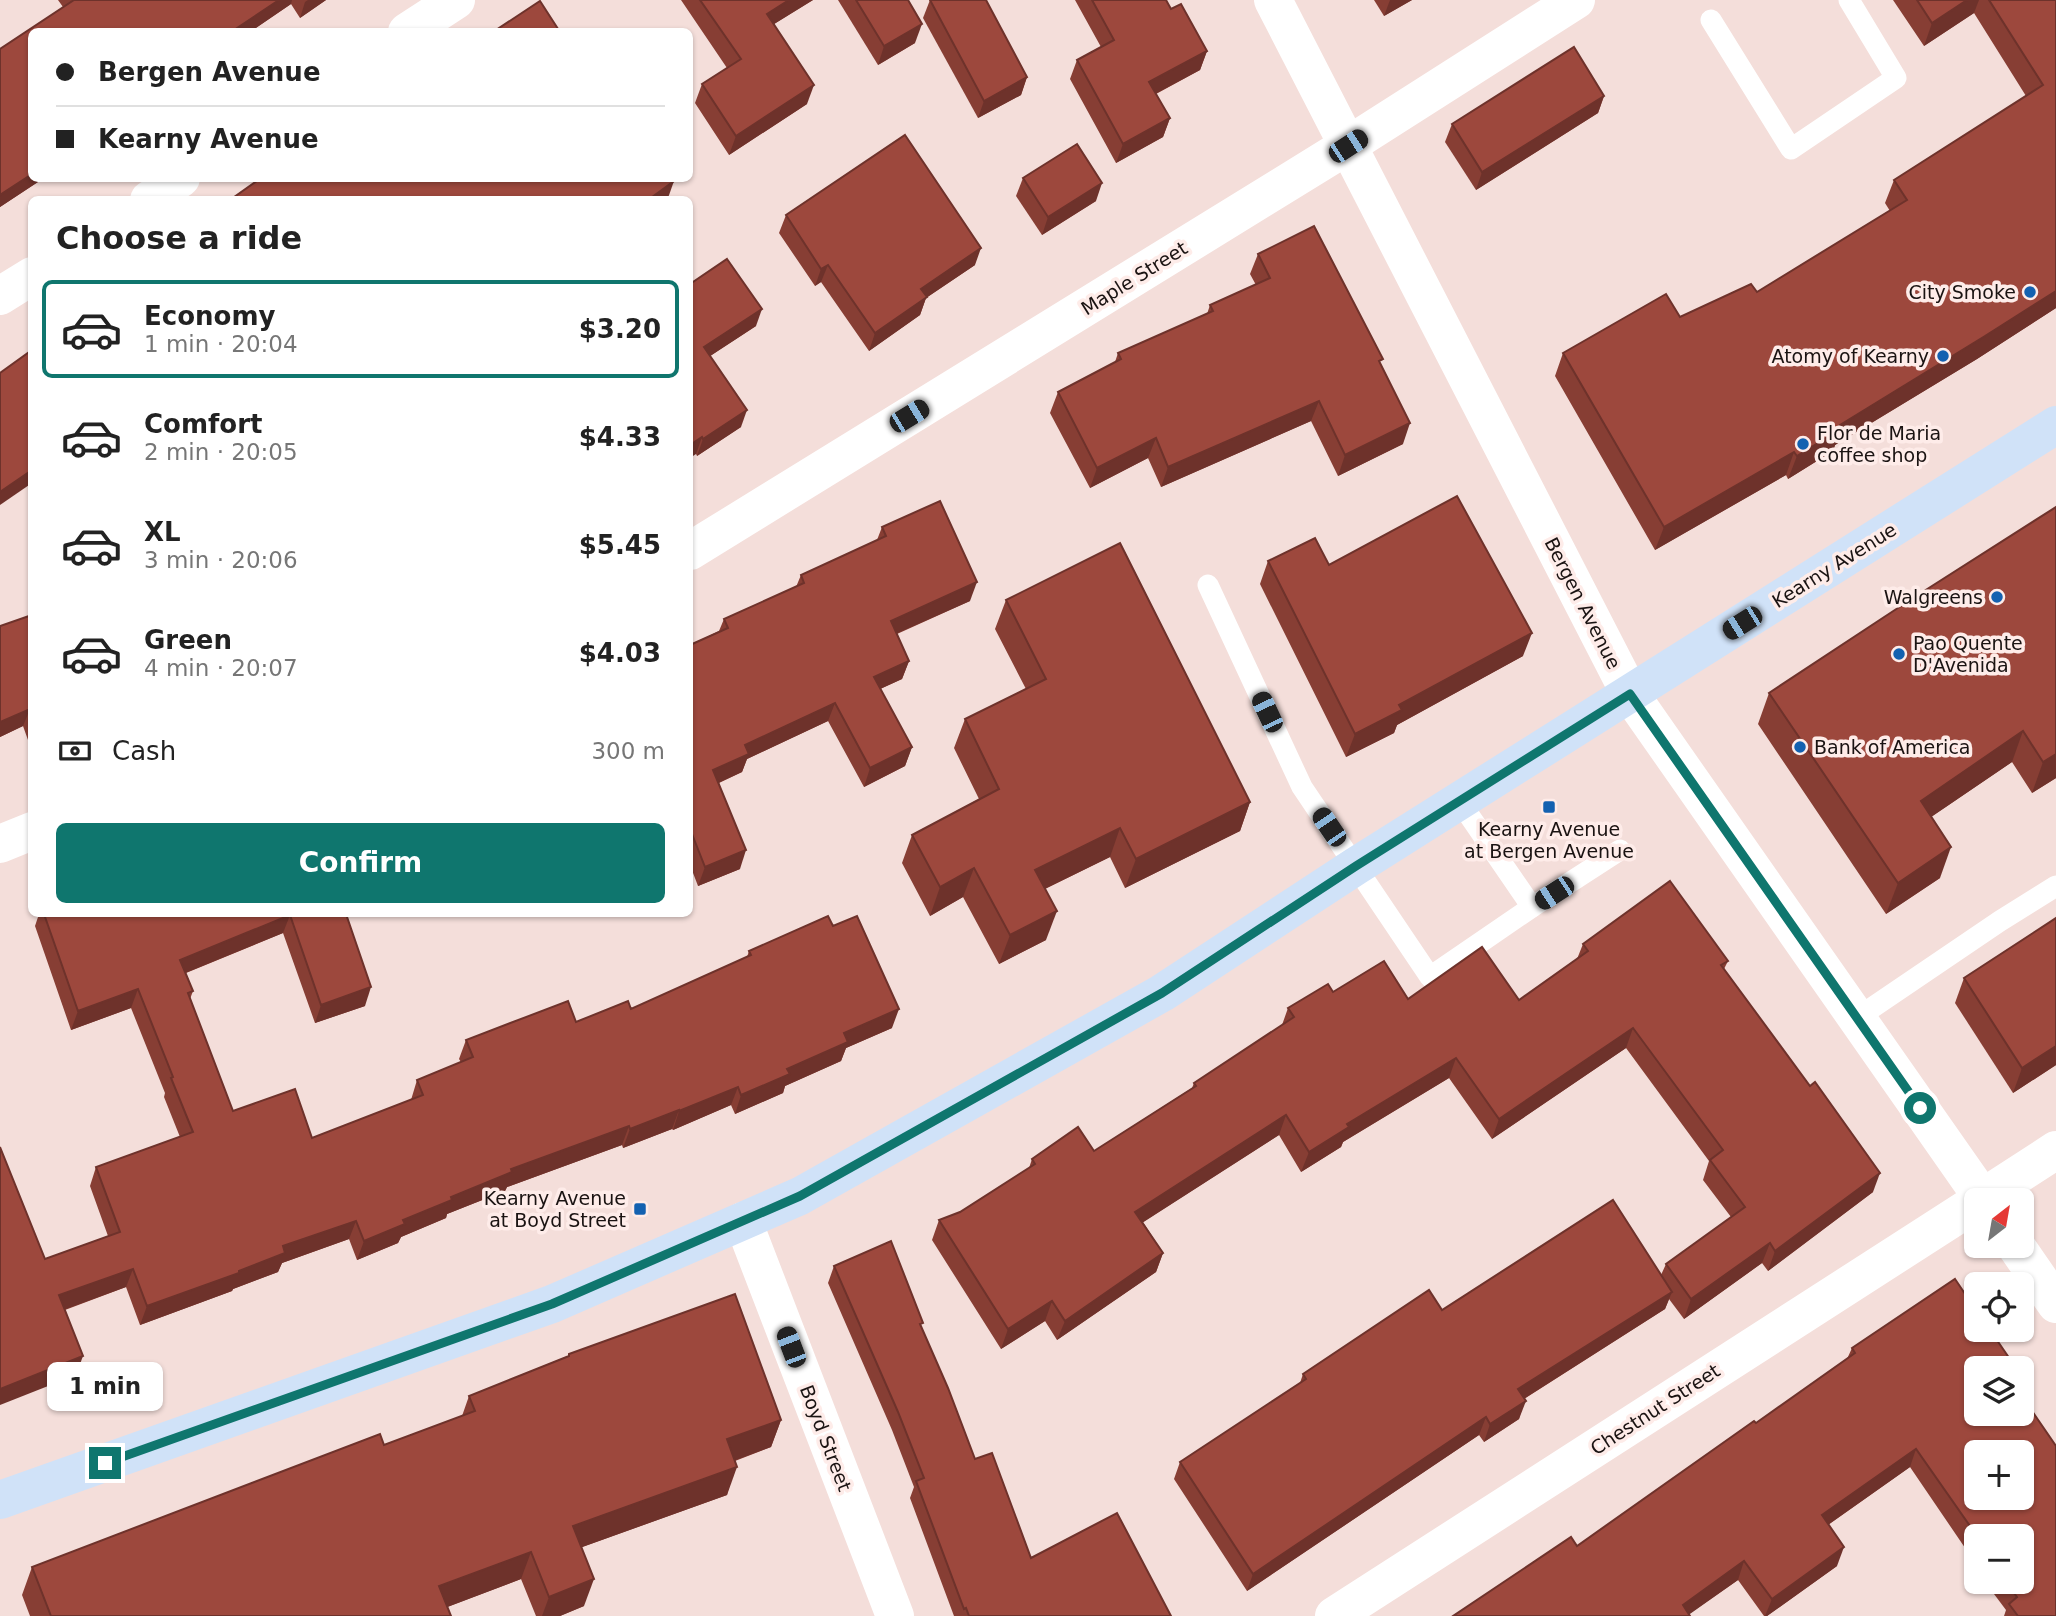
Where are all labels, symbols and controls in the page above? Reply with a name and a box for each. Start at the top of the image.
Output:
text: Bergen Avenue [98,57,321,87]
text: Kearny Avenue [98,124,319,154]
car [1325,126,1372,166]
text: Choose a ride [56,219,302,257]
street label: Maple Street [1077,237,1191,319]
place label: City Smoke [1909,281,2016,303]
marker: City Smoke [2022,284,2038,300]
icon: car [60,298,123,361]
text: Economy [144,301,275,331]
text: $3.20 [579,314,661,344]
text: 1 min · 20:04 [144,331,298,357]
place label: Atomy of Kearny [1772,345,1929,367]
marker: Atomy of Kearny [1935,348,1951,364]
car [886,396,933,436]
icon: car [60,406,123,469]
text: Comfort [144,409,262,439]
text: $4.33 [579,422,661,452]
place label: Flor de Maria coffee shop [1817,422,1941,466]
marker: Flor de Maria coffee shop [1795,436,1811,452]
text: 2 min · 20:05 [144,439,298,465]
icon: car [60,514,123,577]
text: XL [144,517,181,547]
street label: Kearny Avenue [1768,518,1900,612]
text: $5.45 [579,530,661,560]
street label: Bergen Avenue [1540,534,1626,672]
text: 3 min · 20:06 [144,547,298,573]
place label: Walgreens [1884,586,1983,608]
marker: Walgreens [1989,589,2005,605]
car [1719,603,1766,643]
icon: car [60,622,123,685]
text: Green [144,625,232,655]
place label: Pao Quente D'Avenida [1913,632,2023,676]
text: $4.03 [579,638,661,668]
marker: Pao Quente D'Avenida [1891,646,1907,662]
text: 4 min · 20:07 [144,655,298,681]
car [1249,689,1286,735]
icon: cash [56,732,94,770]
text: Cash [112,736,176,766]
place label: Bank of America [1814,736,1971,758]
text: 300 m [591,738,665,764]
marker: Bank of America [1792,739,1808,755]
marker: Kearny Avenue at Bergen Avenue [1541,799,1557,815]
car [1309,804,1350,850]
place label: Kearny Avenue at Bergen Avenue [1464,818,1634,862]
button: Confirm [56,823,665,903]
car [1531,873,1578,913]
route start [1904,1092,1936,1124]
place label: Kearny Avenue at Boyd Street [484,1187,626,1231]
north arrow [1964,1188,2034,1258]
map controls [1964,1188,2034,1594]
marker: Kearny Avenue at Boyd Street [632,1201,648,1217]
button: locate [1964,1272,2034,1342]
car [774,1324,809,1370]
button: layers [1964,1356,2034,1426]
street label: Chestnut Street [1586,1359,1724,1459]
callout: 1 min [47,1362,163,1410]
text: 1 min [69,1373,141,1399]
street label: Boyd Street [796,1382,856,1494]
button: + [1964,1440,2034,1510]
route end [89,1447,121,1479]
button: − [1964,1524,2034,1594]

